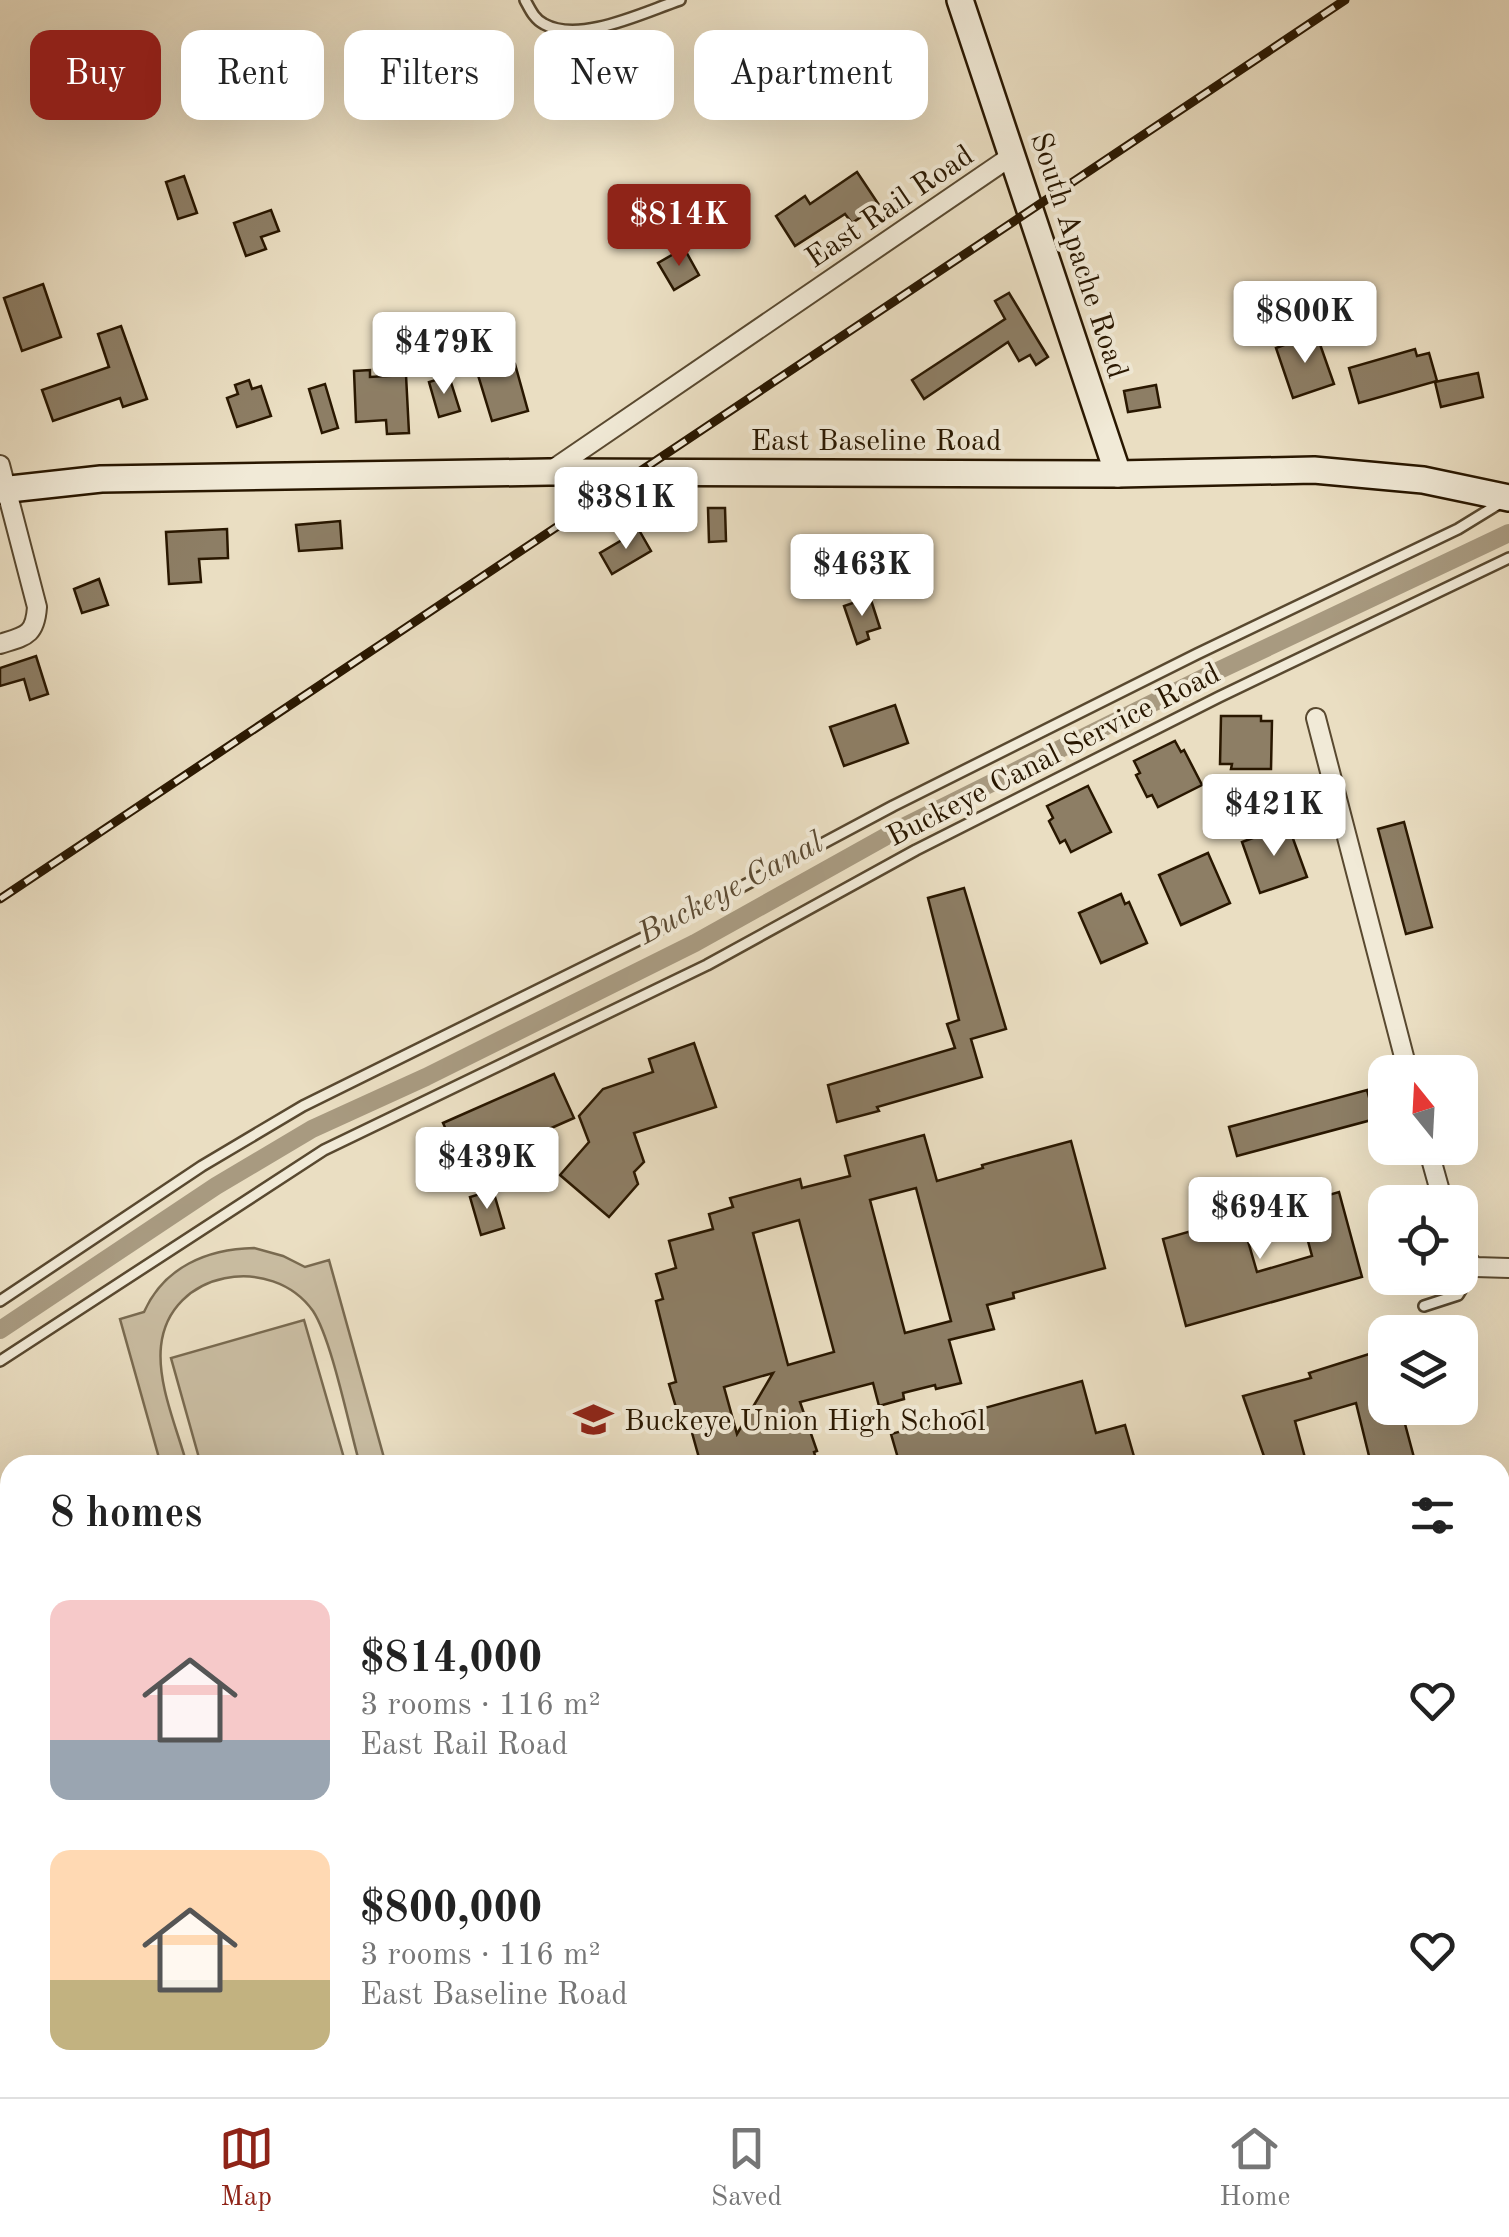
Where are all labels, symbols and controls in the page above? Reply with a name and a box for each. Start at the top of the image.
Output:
chip: Buy [30,30,161,120]
chip: Rent [181,30,324,120]
chip: Filters [344,30,514,120]
chip: New [534,30,674,120]
chip: Apartment [694,30,928,120]
street label: South Apache Road [1024,129,1132,382]
street label: East Rail Road [801,141,979,275]
pin: $814K [609,184,749,269]
text: $814K [630,200,728,232]
pin: $800K [1235,281,1375,366]
text: $800K [1256,297,1354,329]
pin: $479K [374,312,514,397]
text: $479K [395,328,493,360]
street label: East Baseline Road [750,427,1002,457]
pin: $381K [556,467,696,552]
text: $381K [577,483,675,515]
pin: $463K [792,534,932,619]
text: $463K [813,550,911,582]
street label: Buckeye Canal Service Road [883,659,1225,853]
pin: $421K [1204,774,1344,859]
text: $421K [1225,790,1323,822]
water label: Buckeye Canal [633,827,830,952]
north arrow [1368,1055,1478,1165]
map controls [1368,1055,1478,1425]
pin: $439K [417,1127,557,1212]
text: $439K [438,1143,536,1175]
pin: $694K [1190,1177,1330,1262]
button: locate [1368,1185,1478,1295]
text: $694K [1211,1193,1309,1225]
button: layers [1368,1315,1478,1425]
school or university icon: Buckeye Union High School [573,1399,615,1441]
place label: Buckeye Union High School [624,1407,986,1437]
icon: filters [1405,1488,1460,1543]
text: 8 homes [50,1494,202,1536]
text: $814,000 [360,1639,542,1681]
icon: home [130,1640,250,1760]
icon: heart [1405,1673,1460,1728]
text: 3 rooms · 116 m² [360,1690,601,1722]
text: East Rail Road [360,1730,568,1762]
text: $800,000 [360,1889,542,1931]
icon: home [130,1890,250,2010]
icon: heart [1405,1923,1460,1978]
text: 3 rooms · 116 m² [360,1940,601,1972]
text: East Baseline Road [360,1980,628,2012]
tab: Map [219,2121,274,2216]
tab: Saved [711,2121,782,2216]
tab: Home [1219,2121,1290,2216]

